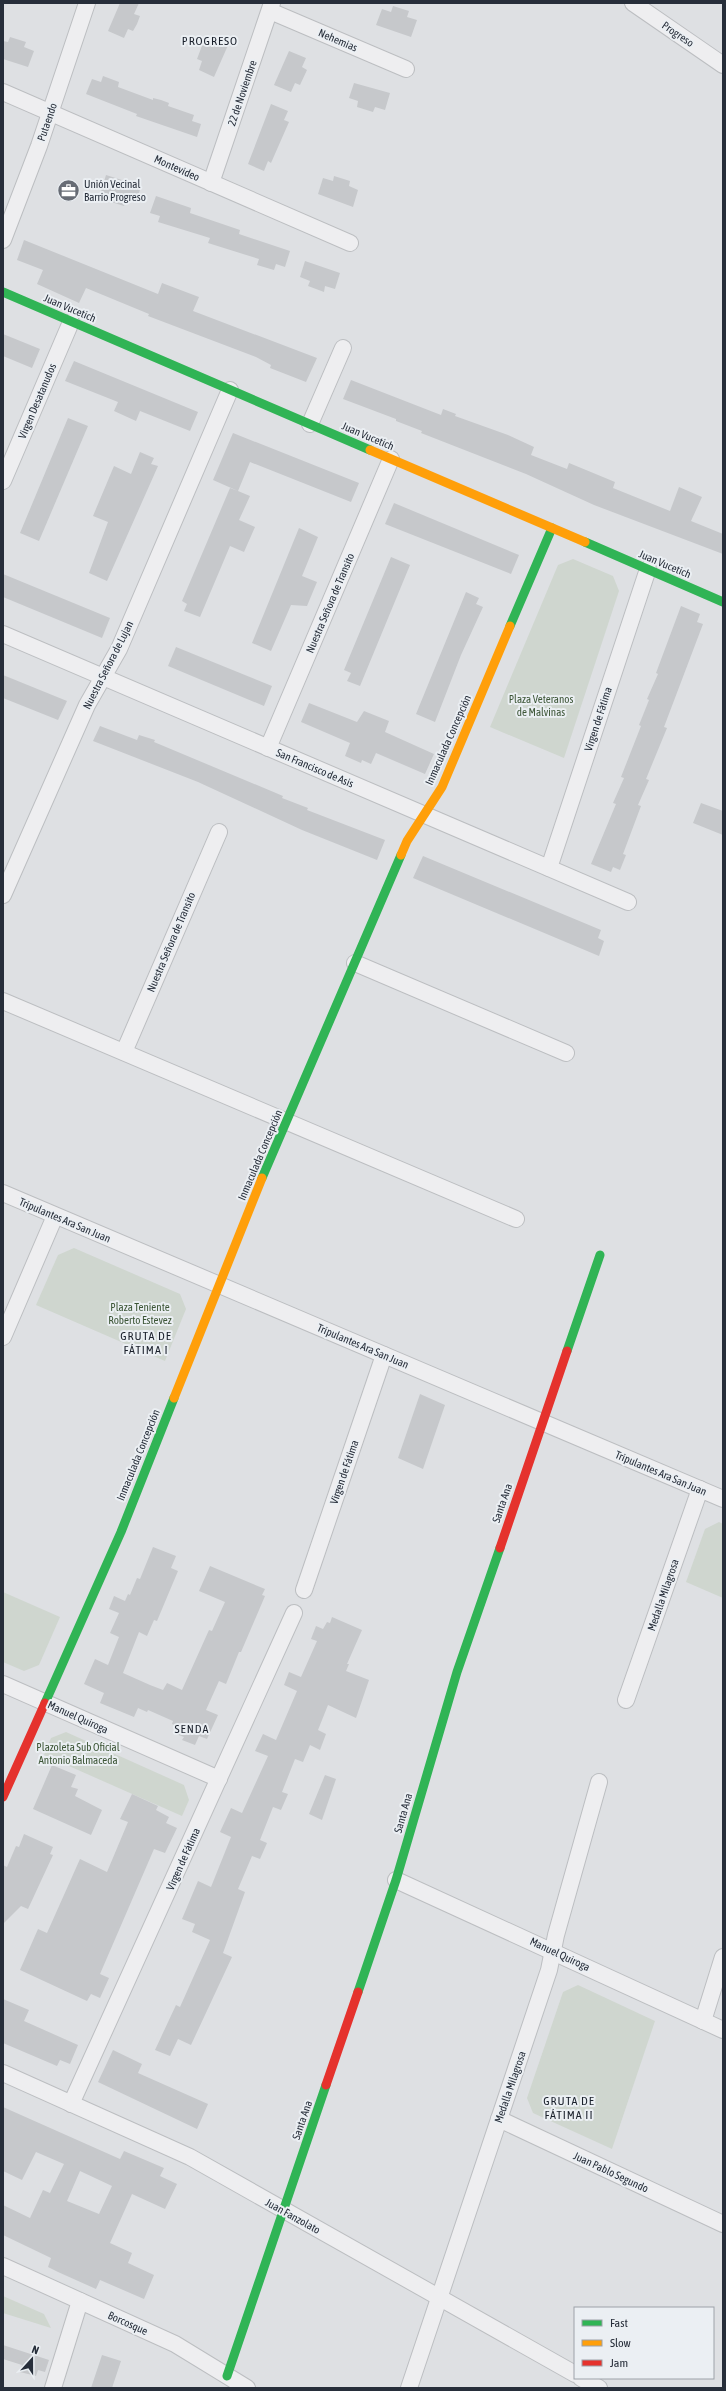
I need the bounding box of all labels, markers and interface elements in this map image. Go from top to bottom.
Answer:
street label: Progreso [660,19,696,49]
street label: Nehemias [317,26,359,54]
district label: PROGRESO [182,34,238,48]
street label: 22 de Noviembre [225,59,259,127]
street label: Putaendo [35,101,59,143]
street label: Montevideo [153,153,201,183]
office icon: Unión Vecinal Barrio Progreso [55,177,81,203]
place label: Unión Vecinal Barrio Progreso [84,178,146,203]
street label: Juan Vucetich [42,292,98,324]
street label: Virgen Desatanudos [16,361,58,440]
street label: Juan Vucetich [340,420,396,452]
street label: Juan Vucetich [637,548,693,580]
street label: Nuestra Señora de Transito [304,551,356,655]
street label: Nuestra Señora de Lujan [81,619,135,711]
street label: Virgen de Fátima [582,685,614,753]
street label: Inmaculada Concepción [423,693,473,787]
park label: Plaza Veteranos de Malvinas [509,693,573,718]
street label: San Francisco de Asis [274,746,356,790]
street label: Nuestra Señora de Transito [145,890,197,994]
street label: Inmaculada Concepción [235,1108,285,1202]
street label: Tripulantes Ara San Juan [17,1195,113,1245]
park label: Plaza Teniente Roberto Estevez [108,1301,172,1326]
street label: Tripulantes Ara San Juan [315,1321,411,1371]
district label: GRUTA DE FÁTIMA I [120,1329,172,1357]
street label: Inmaculada Concepción [114,1408,162,1502]
street label: Virgen de Fátima [327,1438,361,1506]
street label: Tripulantes Ara San Juan [613,1448,709,1498]
street label: Santa Ana [490,1482,514,1524]
street label: Medalla Milagrosa [645,1558,681,1632]
street label: Manuel Quiroga [46,1698,110,1736]
district label: SENDA [175,1722,209,1736]
park label: Plazoleta Sub Oficial Antonio Balmaceda [36,1741,120,1766]
street label: Santa Ana [392,1792,414,1834]
street label: Virgen de Fátima [164,1826,202,1892]
street label: Manuel Quiroga [528,1935,592,1973]
street label: Medalla Milagrosa [492,2050,528,2124]
district label: GRUTA DE FÁTIMA II [543,2094,595,2122]
street label: Santa Ana [290,2099,314,2141]
street label: Juan Pablo Segundo [572,2149,650,2195]
street label: Juan Fanzolato [264,2196,322,2236]
legend [574,2307,714,2379]
street label: Borcosque [106,2309,150,2337]
text: Fast [610,2316,628,2330]
text: Slow [610,2336,631,2350]
north arrow [12,2339,52,2379]
text: N [30,2343,41,2356]
text: Jam [610,2356,628,2370]

